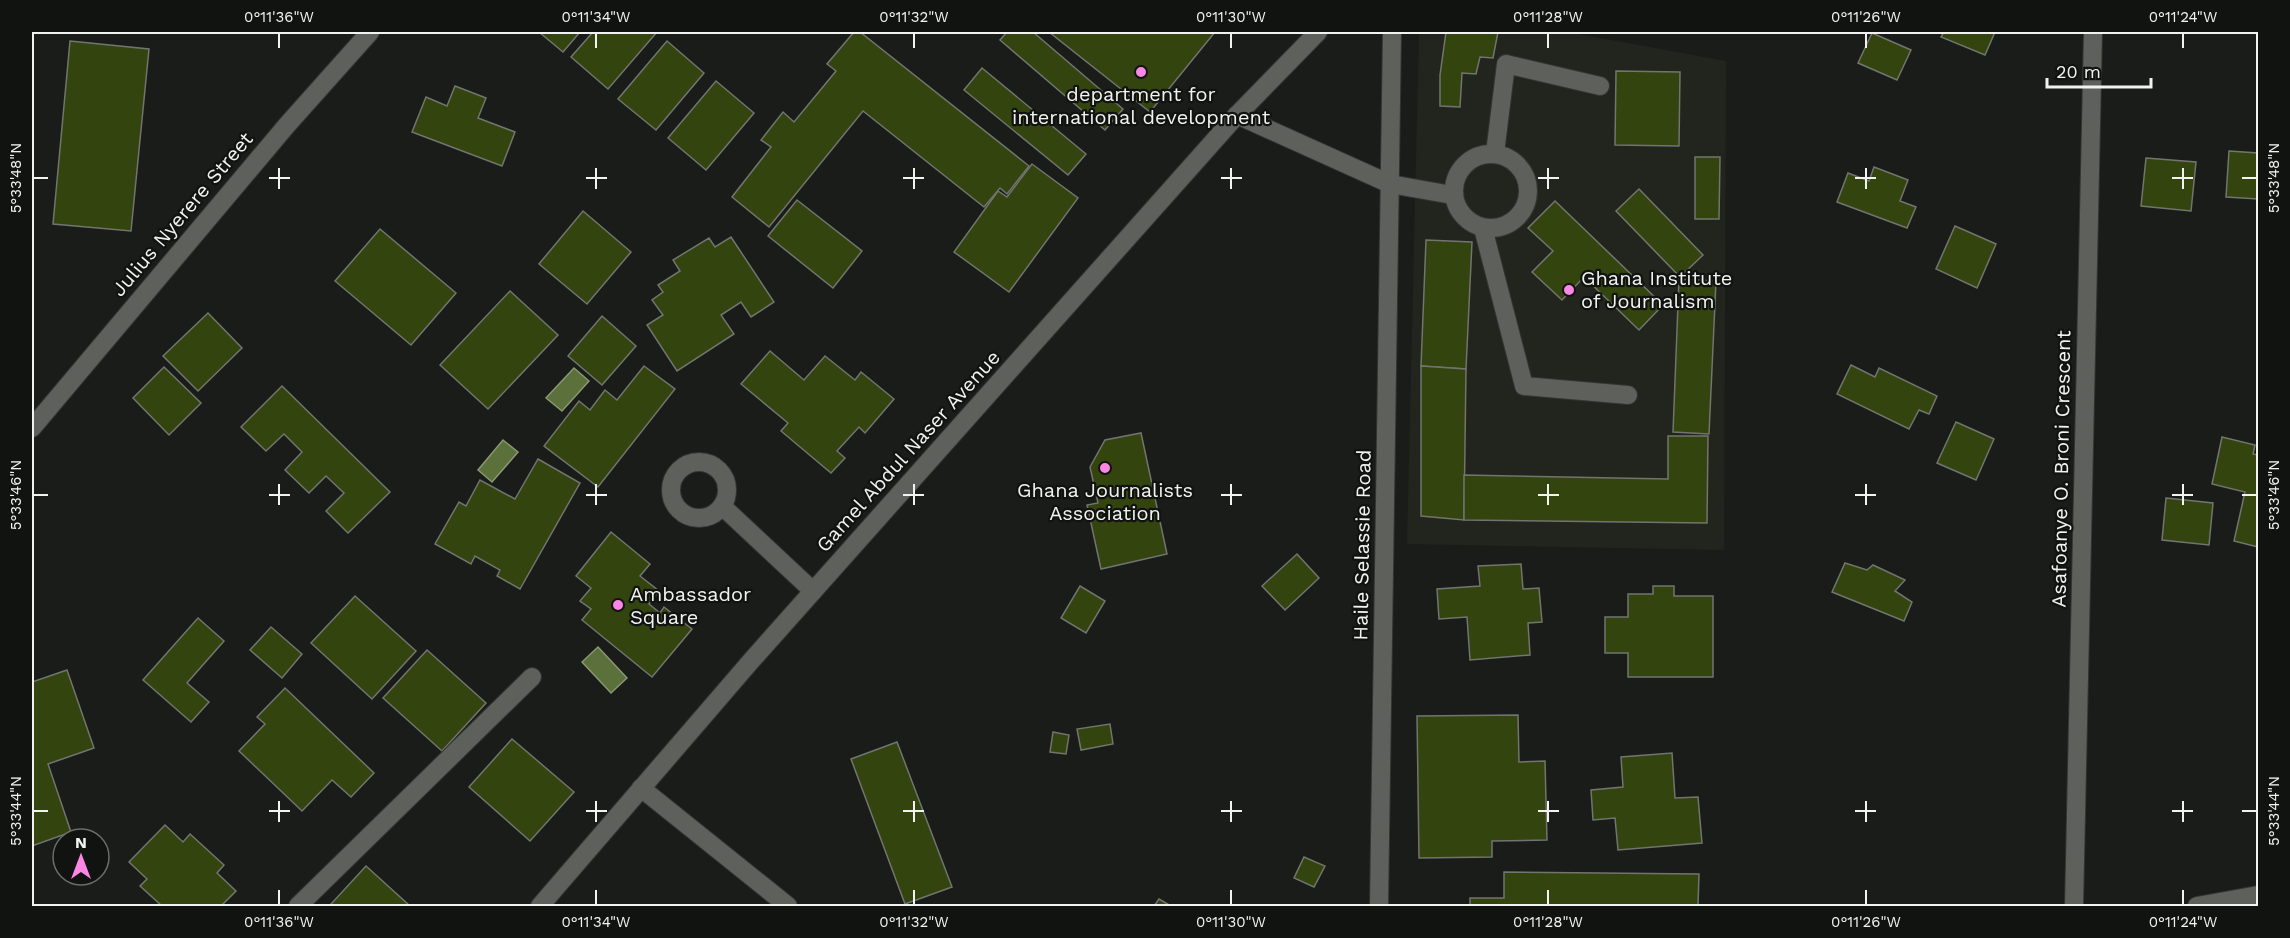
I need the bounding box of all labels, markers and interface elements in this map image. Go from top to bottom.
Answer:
text: 0°11'36"W [244,8,314,26]
text: 0°11'34"W [561,8,631,26]
text: 0°11'32"W [879,8,949,26]
text: 0°11'30"W [1196,8,1266,26]
text: 0°11'28"W [1513,8,1583,26]
text: 0°11'26"W [1831,8,1901,26]
text: 0°11'24"W [2149,8,2217,26]
scale bar [2047,51,2150,89]
text: 20 m [2056,61,2101,82]
marker: department for international development [1134,65,1148,79]
place label: department for international development [1012,82,1271,129]
street label: Julius Nyerere Street [106,127,258,301]
text: 5°33'48"N [7,143,25,213]
text: 5°33'48"N [2265,143,2283,213]
place label: Ghana Institute of Journalism [1581,266,1732,313]
marker: Ghana Institute of Journalism [1562,283,1576,297]
street label: Asafoanye O. Broni Crescent [2047,329,2075,608]
street label: Gamel Abdul Naser Avenue [811,345,1005,557]
street label: Haile Selassie Road [1348,449,1376,641]
text: 5°33'46"N [7,460,25,530]
text: 5°33'46"N [2265,460,2283,530]
marker: Ghana Journalists Association [1098,461,1112,475]
place label: Ghana Journalists Association [1017,478,1193,525]
place label: Ambassador Square [630,582,751,629]
marker: Ambassador Square [611,598,625,612]
text: 5°33'44"N [7,776,25,846]
text: 5°33'44"N [2265,776,2283,846]
north arrow [51,827,111,887]
text: N [75,833,87,852]
text: 0°11'36"W [244,913,314,931]
text: 0°11'34"W [561,913,631,931]
text: 0°11'32"W [879,913,949,931]
text: 0°11'30"W [1196,913,1266,931]
text: 0°11'28"W [1513,913,1583,931]
text: 0°11'26"W [1831,913,1901,931]
text: 0°11'24"W [2149,913,2217,931]

